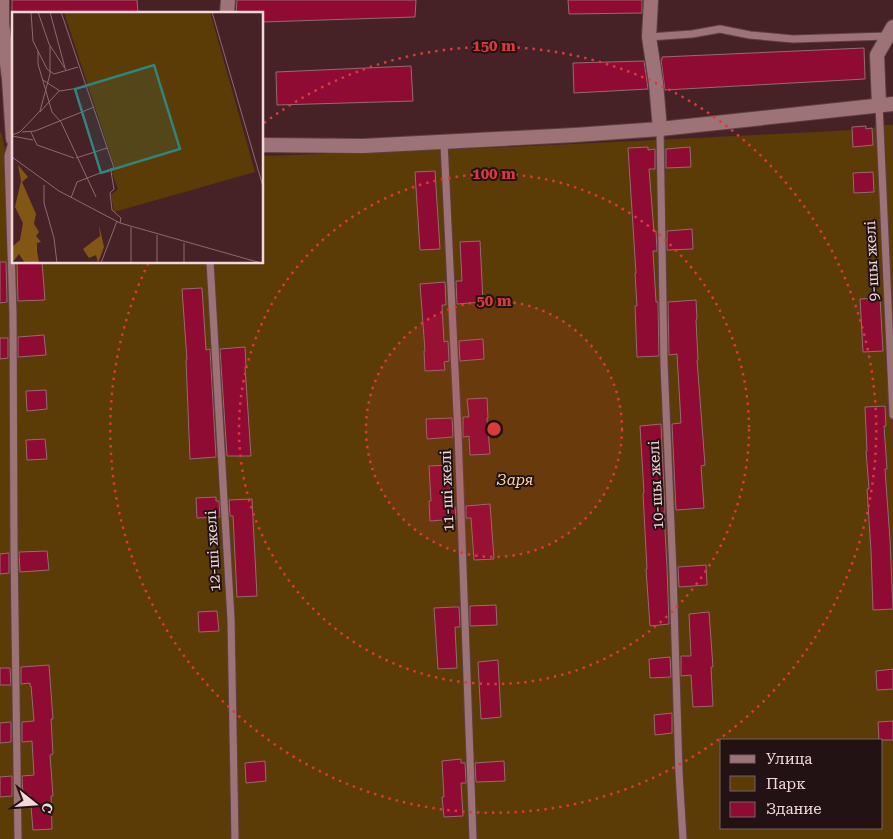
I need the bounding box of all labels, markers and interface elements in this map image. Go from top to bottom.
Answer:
inset map [12,12,264,264]
text: 150 m [472,37,516,55]
text: 100 m [472,165,516,183]
street label: 9-шы желі [861,220,883,302]
text: 50 m [476,292,512,310]
centre of rings [485,420,503,438]
street label: 10-шы желі [645,440,667,530]
street label: 11-ші желі [437,450,457,532]
park label: Заря [497,471,534,489]
street label: 12-ші желі [202,510,224,592]
legend [720,739,883,829]
text: Улица [766,750,812,768]
text: Парк [766,775,806,793]
north arrow [10,779,60,829]
text: Здание [766,800,822,818]
text: С [38,801,57,815]

